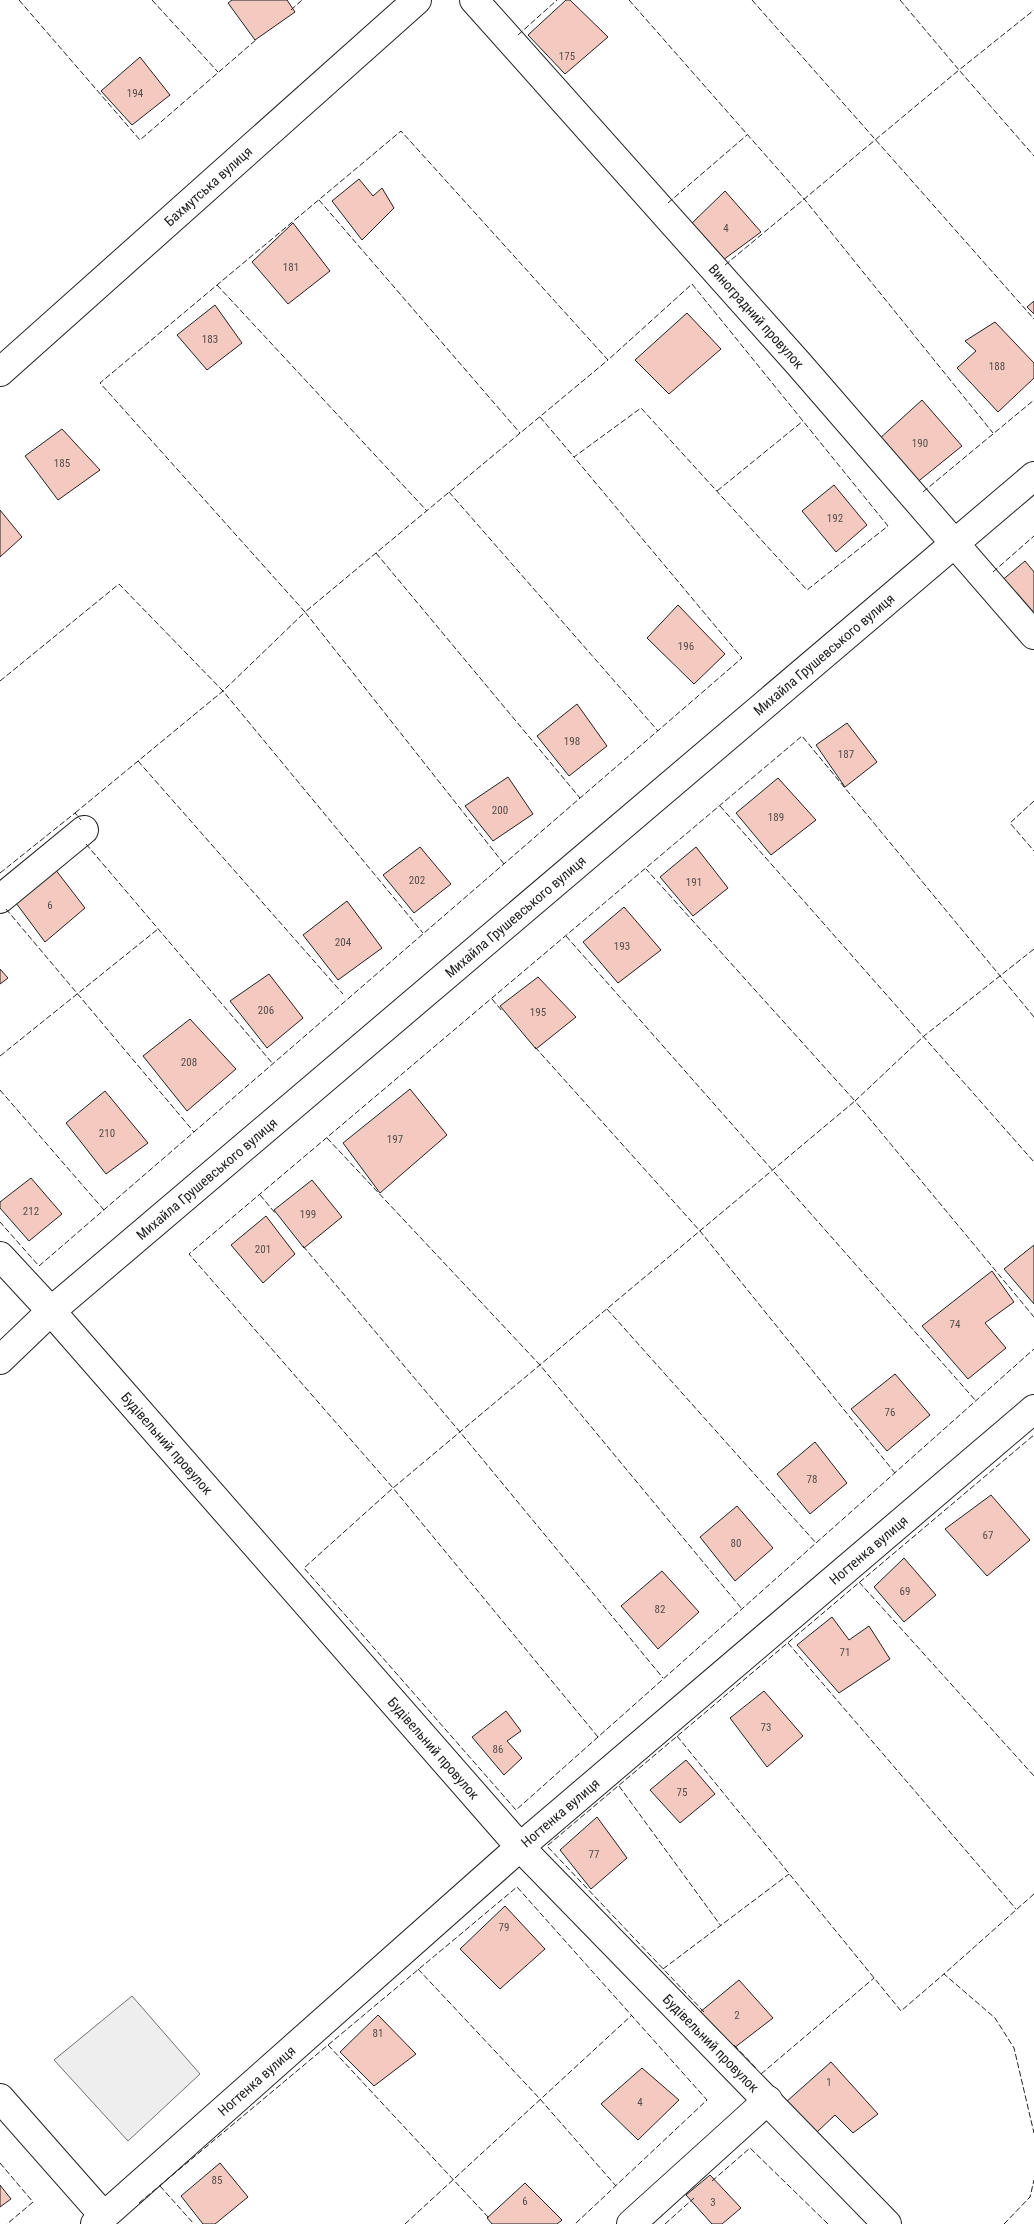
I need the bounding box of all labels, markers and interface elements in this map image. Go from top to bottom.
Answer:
house number: 175 [559,50,575,63]
house number: 194 [127,87,144,100]
street label: Бахмутська вулиця [161,143,255,229]
house number: 4 [723,222,729,235]
house number: 181 [283,261,299,274]
street label: Виноградний провулок [706,261,807,372]
house number: 183 [202,333,218,346]
house number: 188 [989,360,1005,373]
house number: 190 [912,437,928,450]
house number: 185 [54,457,70,470]
house number: 192 [827,512,843,525]
street label: Михайла Грушевського вулиця [750,590,898,719]
house number: 196 [678,640,694,653]
house number: 198 [564,735,580,748]
house number: 187 [838,748,854,761]
house number: 200 [492,804,508,817]
house number: 189 [768,811,784,824]
street label: Михайла Грушевського вулиця [442,852,589,981]
house number: 202 [409,874,425,887]
house number: 191 [686,876,702,889]
house number: 6 [47,899,53,912]
house number: 204 [335,936,352,949]
house number: 193 [614,940,630,953]
house number: 206 [258,1004,274,1017]
house number: 195 [530,1006,546,1019]
house number: 208 [181,1056,197,1069]
street label: Михайла Грушевського вулиця [133,1115,280,1243]
house number: 210 [99,1127,115,1140]
house number: 197 [387,1133,403,1146]
house number: 212 [23,1205,39,1218]
house number: 199 [300,1208,316,1221]
house number: 201 [255,1243,271,1256]
house number: 74 [950,1318,961,1331]
street label: Будівельний провулок [118,1389,216,1498]
house number: 76 [885,1406,895,1419]
house number: 78 [807,1473,817,1486]
street label: Ногтенка вулиця [826,1512,911,1588]
house number: 67 [983,1529,993,1542]
house number: 80 [731,1537,741,1550]
house number: 69 [900,1585,910,1598]
house number: 82 [655,1603,665,1616]
house number: 71 [840,1646,850,1659]
street label: Будівельний провулок [385,1694,483,1803]
house number: 73 [761,1721,771,1734]
house number: 86 [493,1743,503,1756]
street label: Ногтенка вулиця [518,1775,603,1850]
house number: 75 [677,1786,687,1799]
house number: 77 [589,1848,599,1861]
house number: 79 [499,1921,509,1934]
street label: Будівельний провулок [660,1991,762,2096]
house number: 2 [734,2009,740,2022]
house number: 81 [373,2027,383,2040]
street label: Ногтенка вулиця [215,2042,298,2119]
house number: 1 [826,2076,832,2089]
house number: 4 [637,2096,643,2109]
house number: 85 [212,2174,222,2187]
house number: 6 [522,2195,528,2208]
house number: 3 [710,2196,716,2209]

